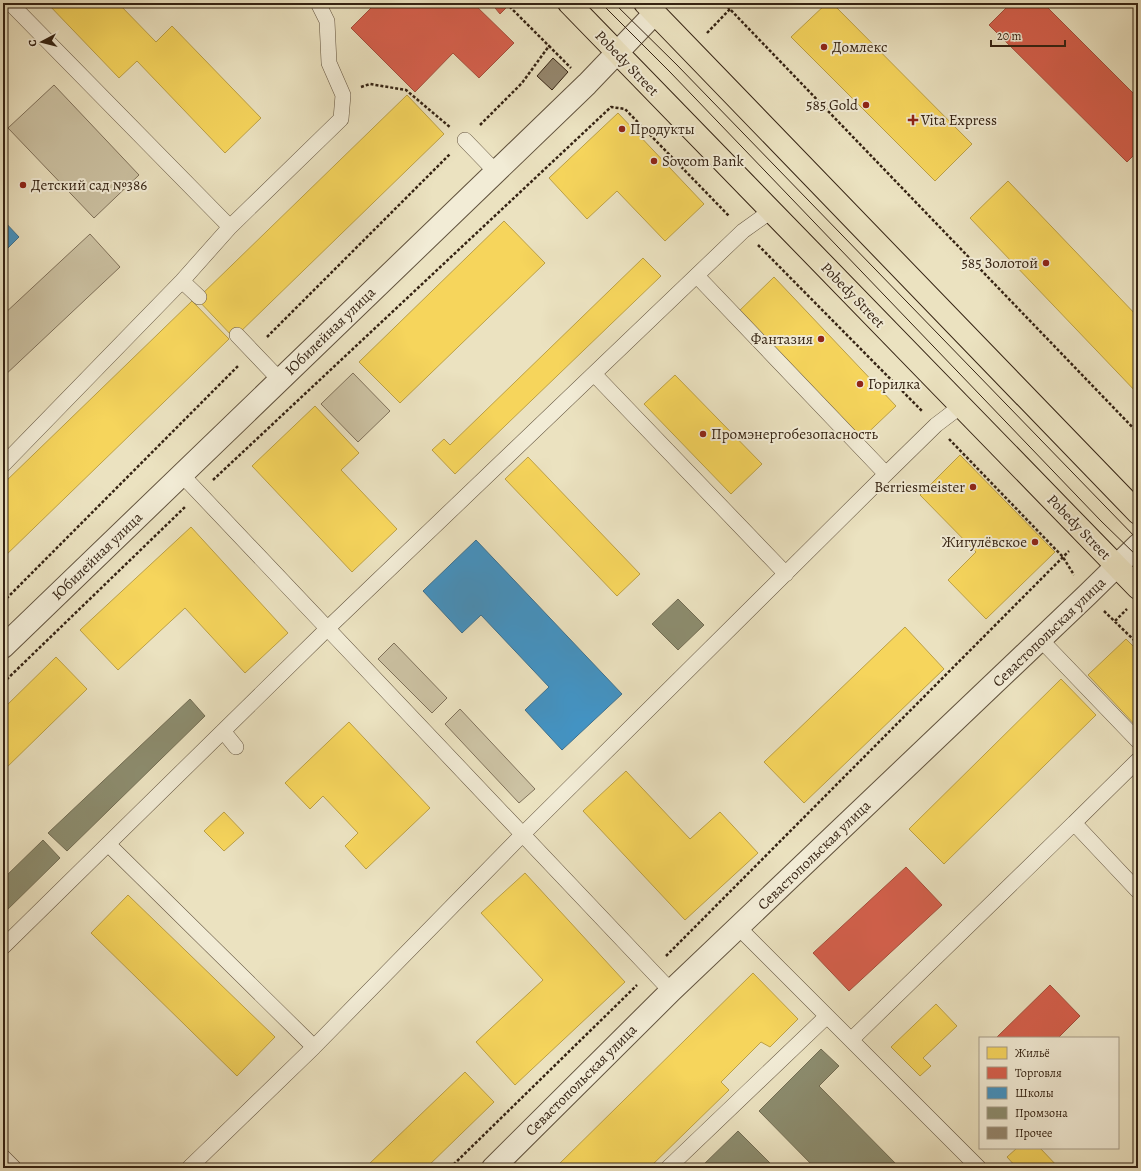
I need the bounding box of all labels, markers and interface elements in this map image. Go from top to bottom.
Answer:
north arrow [22,22,62,62]
scale bar [991,22,1065,48]
street label: Pobedy Street [591,26,663,100]
text: 20 m [997,28,1021,44]
place label: Домлекс [832,37,888,57]
text: С [25,39,40,47]
marker: Домлекс [819,42,829,52]
place label: 585 Gold [806,95,859,115]
marker: 585 Gold [861,100,871,110]
place label: Vita Express [920,110,997,130]
marker: Vita Express [908,115,918,125]
place label: Продукты [630,119,695,139]
marker: Продукты [617,124,627,134]
place label: Sovcom Bank [662,151,745,171]
marker: Sovcom Bank [649,156,659,166]
place label: Детский сад №386 [31,175,147,195]
marker: Детский сад №386 [18,180,28,190]
place label: 585 Золотой [961,253,1038,273]
street label: Pobedy Street [817,258,889,332]
marker: 585 Золотой [1041,258,1051,268]
street label: Юбилейная улица [280,282,380,379]
place label: Фантазия [751,329,813,349]
marker: Фантазия [816,334,826,344]
place label: Горилка [868,374,921,394]
marker: Горилка [855,379,865,389]
place label: Промэнергобезопасность [711,424,879,444]
marker: Промэнергобезопасность [698,429,708,439]
place label: Berriesmeister [874,477,965,497]
marker: Berriesmeister [968,482,978,492]
street label: Pobedy Street [1043,490,1115,564]
street label: Юбилейная улица [47,507,147,604]
place label: Жигулёвское [942,532,1027,552]
marker: Жигулёвское [1030,537,1040,547]
street label: Севастопольская улица [988,573,1110,691]
street label: Севастопольская улица [753,796,875,914]
street label: Севастопольская улица [521,1020,641,1140]
legend [979,1037,1119,1149]
text: Жильё [1015,1045,1050,1061]
text: Торговля [1015,1065,1062,1081]
text: Школы [1015,1085,1054,1101]
text: Промзона [1015,1105,1068,1121]
text: Прочее [1015,1125,1053,1141]

